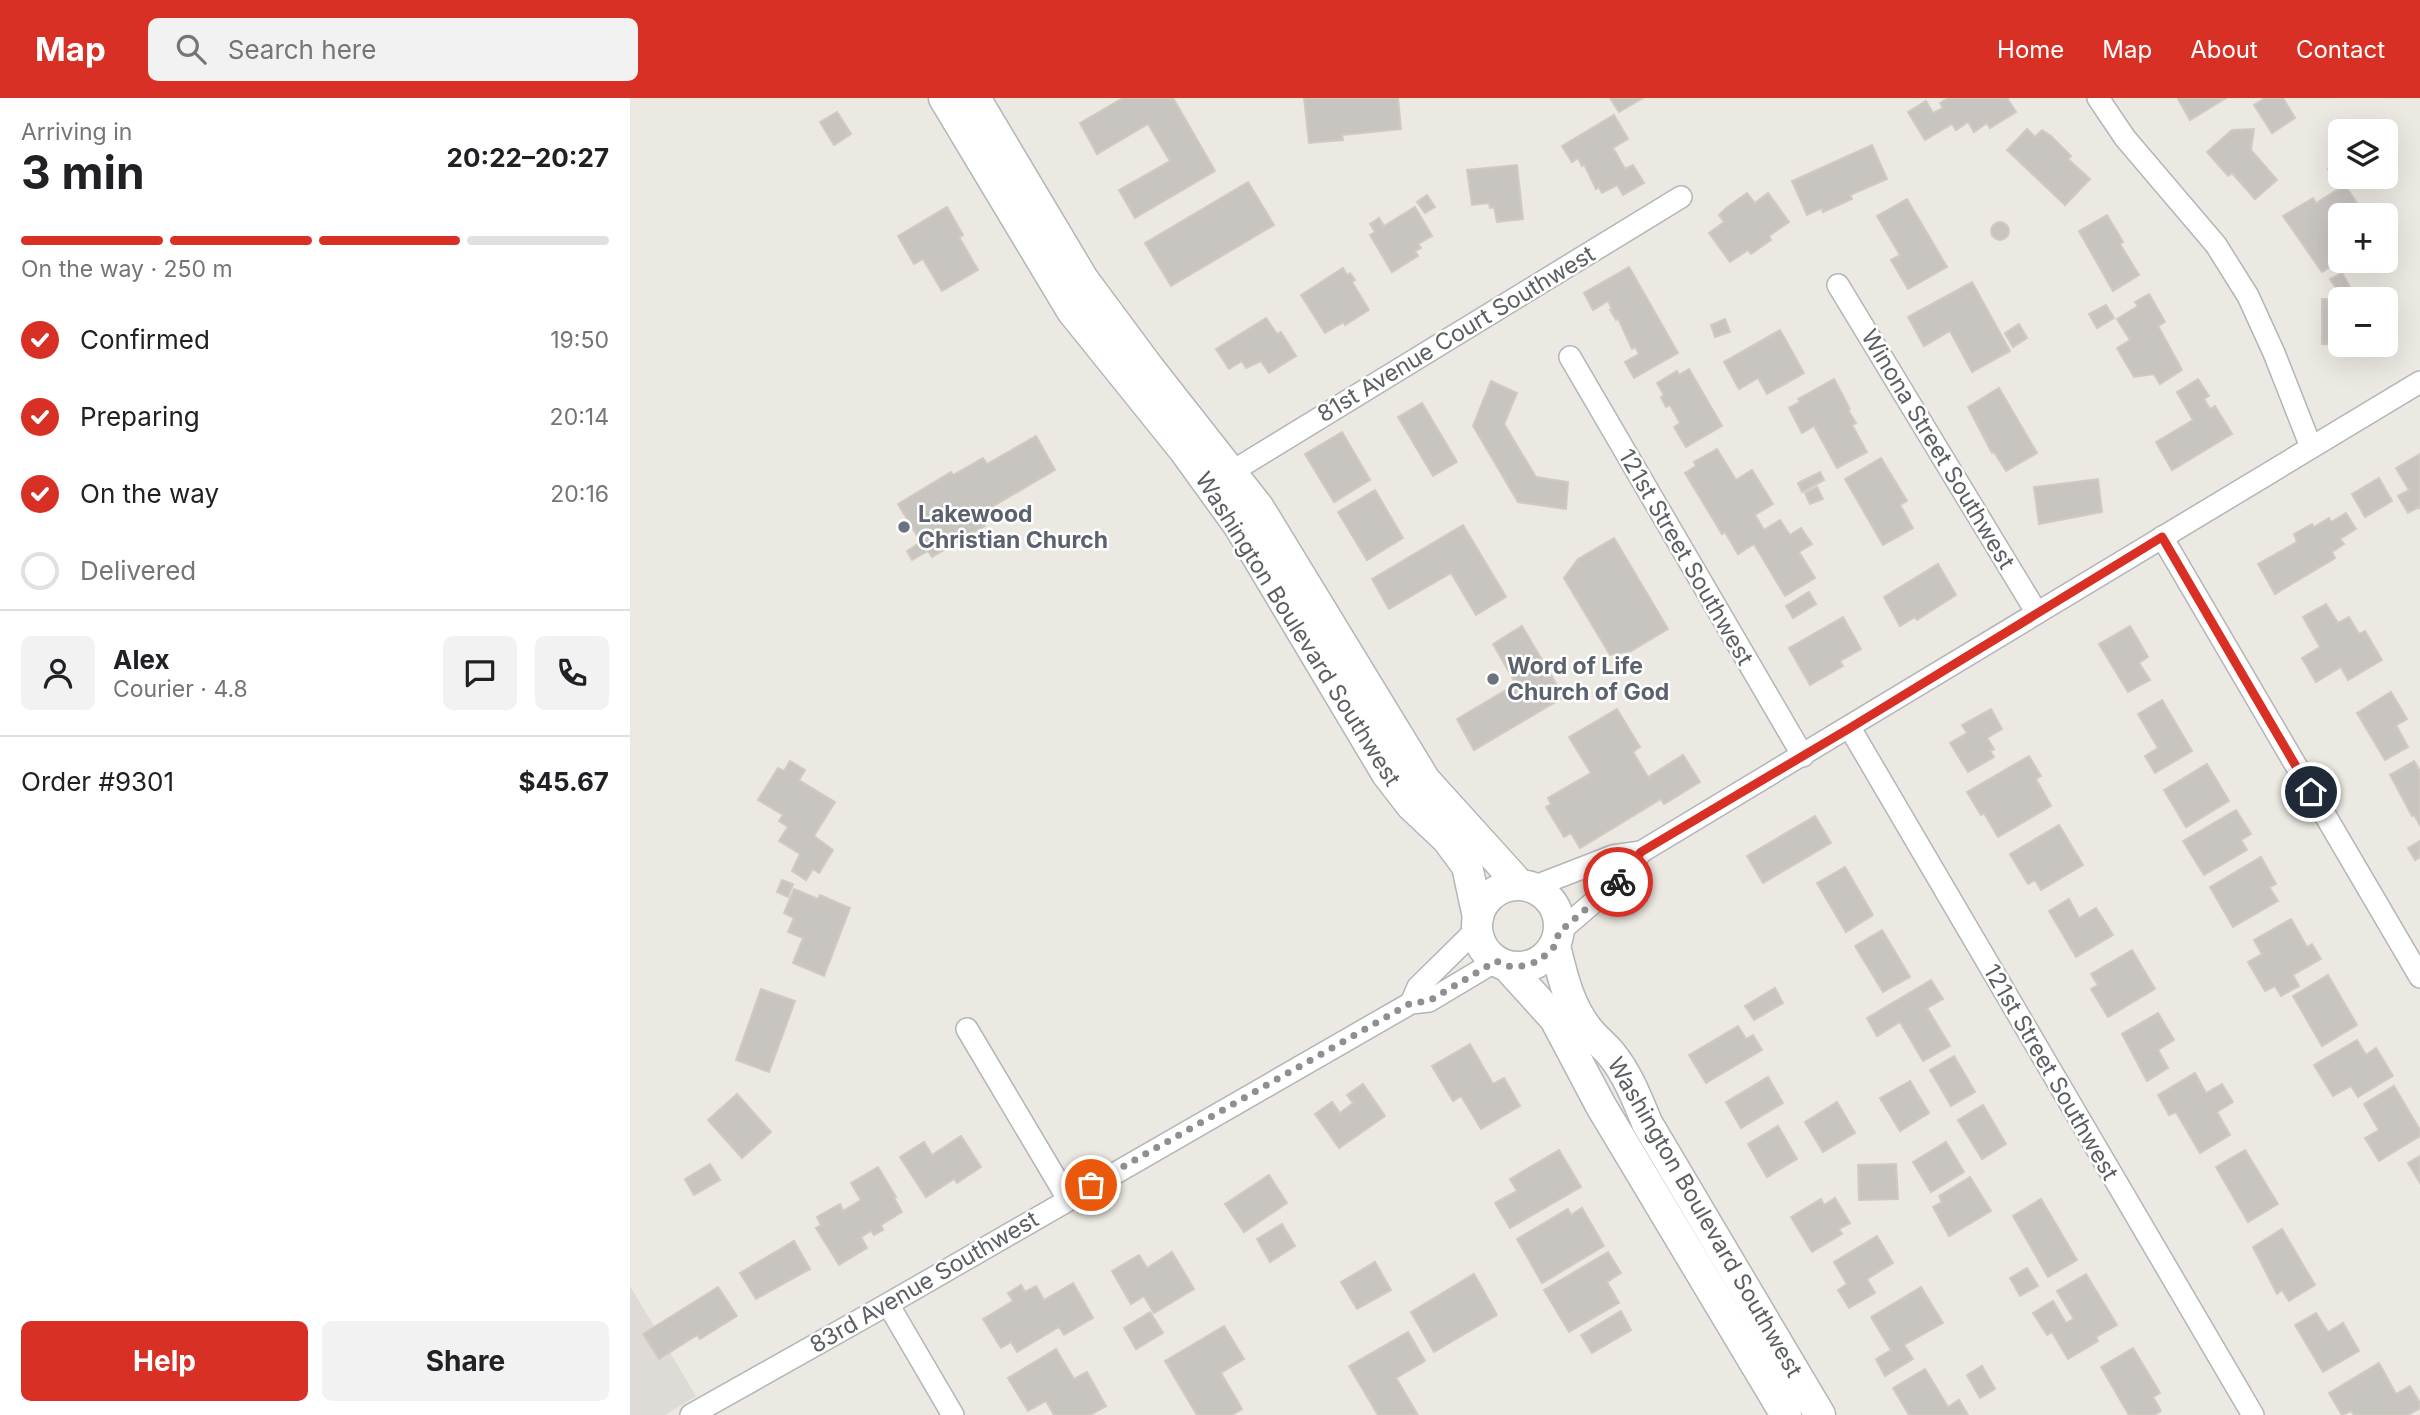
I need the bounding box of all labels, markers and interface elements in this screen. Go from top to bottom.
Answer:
search box [148,18,638,81]
text: Map [35,29,106,69]
icon: search [172,30,210,68]
text: Search here [228,34,376,65]
text: Home [1997,35,2064,64]
text: Map [2102,35,2152,64]
text: About [2190,35,2258,64]
text: Contact [2296,35,2385,64]
text: Arriving in [21,118,132,146]
map controls [2328,119,2398,357]
button: layers [2328,119,2398,189]
text: 20:22–20:27 [447,142,609,173]
text: 3 min [21,144,145,200]
button: + [2328,203,2398,273]
street label: 81st Avenue Court Southwest [1312,240,1600,428]
text: On the way · 250 m [21,255,233,283]
button: − [2328,287,2398,357]
icon: check [21,321,59,359]
text: Confirmed [80,324,210,355]
street label: Winona Street Southwest [1855,324,2021,574]
text: 19:50 [550,326,609,354]
icon: check [21,398,59,436]
text: Preparing [80,401,200,432]
text: 20:14 [550,403,609,431]
street label: 121st Street Southwest [1613,444,1760,670]
street label: Washington Boulevard Southwest [1189,467,1407,792]
icon: check [21,475,59,513]
text: On the way [80,478,219,509]
text: 20:16 [550,480,609,508]
place label: Lakewood Christian Church [918,500,1108,554]
marker: Lakewood Christian Church [896,519,912,535]
text: Delivered [80,555,196,586]
button: person [21,636,95,710]
button: chat [443,636,517,710]
button: phone [535,636,609,710]
text: Alex [113,644,170,675]
place label: Word of Life Church of God [1507,652,1669,706]
marker: Word of Life Church of God [1485,671,1501,687]
text: Courier · 4.8 [113,675,248,703]
pin [2281,762,2341,822]
text: Order #9301 [21,766,174,797]
text: $45.67 [518,766,609,797]
icon: home [2292,773,2330,811]
courier [1583,847,1653,917]
icon: bike [1599,863,1637,901]
street label: 121st Street Southwest [1978,959,2125,1185]
street label: Washington Boulevard Southwest [1602,1052,1809,1382]
pin [1061,1155,1121,1215]
icon: bag [1072,1166,1110,1204]
street label: 83rd Avenue Southwest [805,1205,1044,1359]
button: Help [21,1321,308,1401]
button: Share [322,1321,609,1401]

